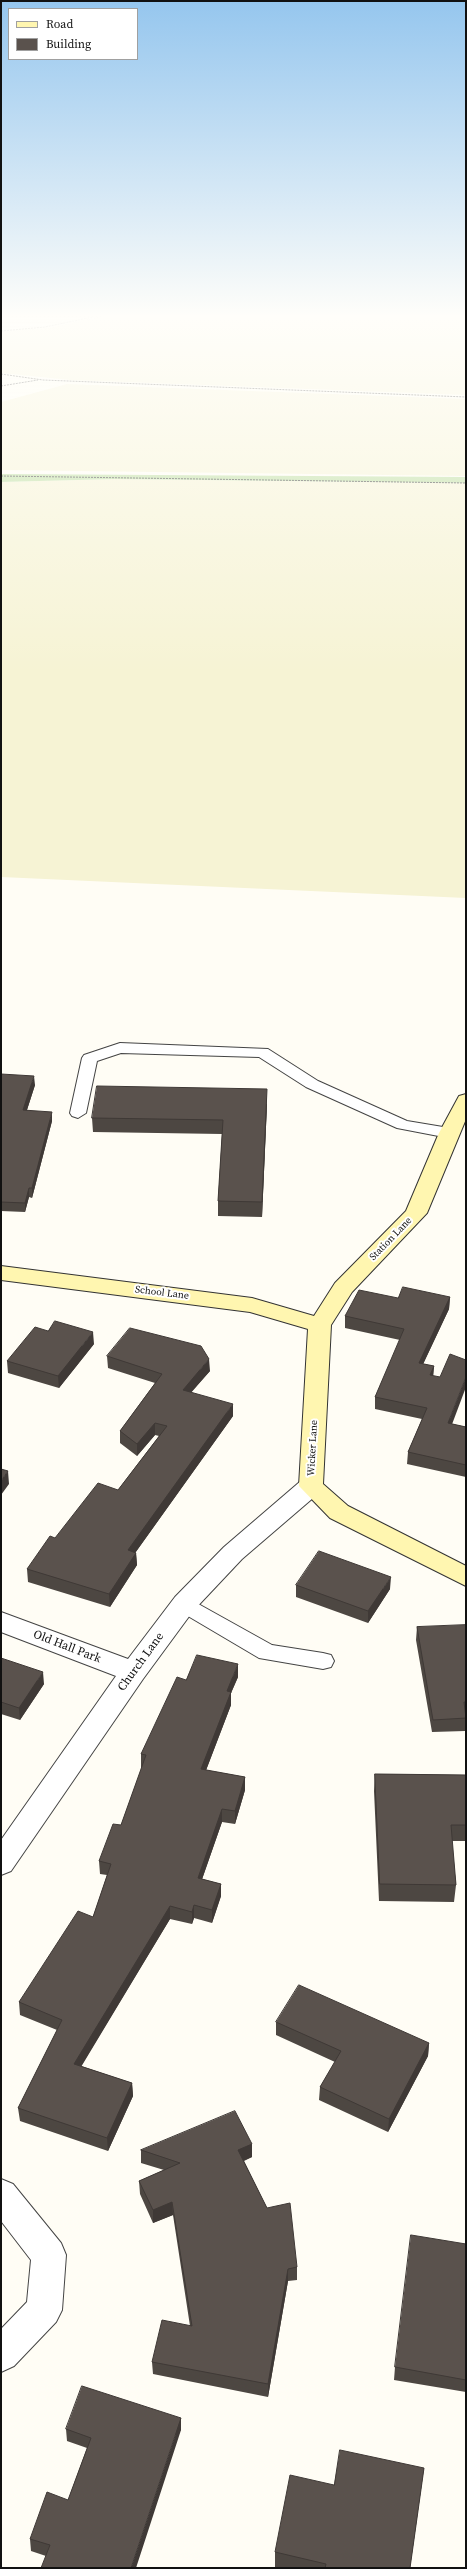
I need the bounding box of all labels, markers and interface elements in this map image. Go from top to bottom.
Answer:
legend [8,8,138,60]
text: Road [46,16,73,32]
text: Building [46,36,91,52]
street label: Station Lane [367,1215,415,1263]
street label: School Lane [134,1284,190,1302]
street label: Wicker Lane [306,1420,320,1476]
street label: Old Hall Park [31,1627,103,1667]
street label: Church Lane [115,1630,167,1694]

